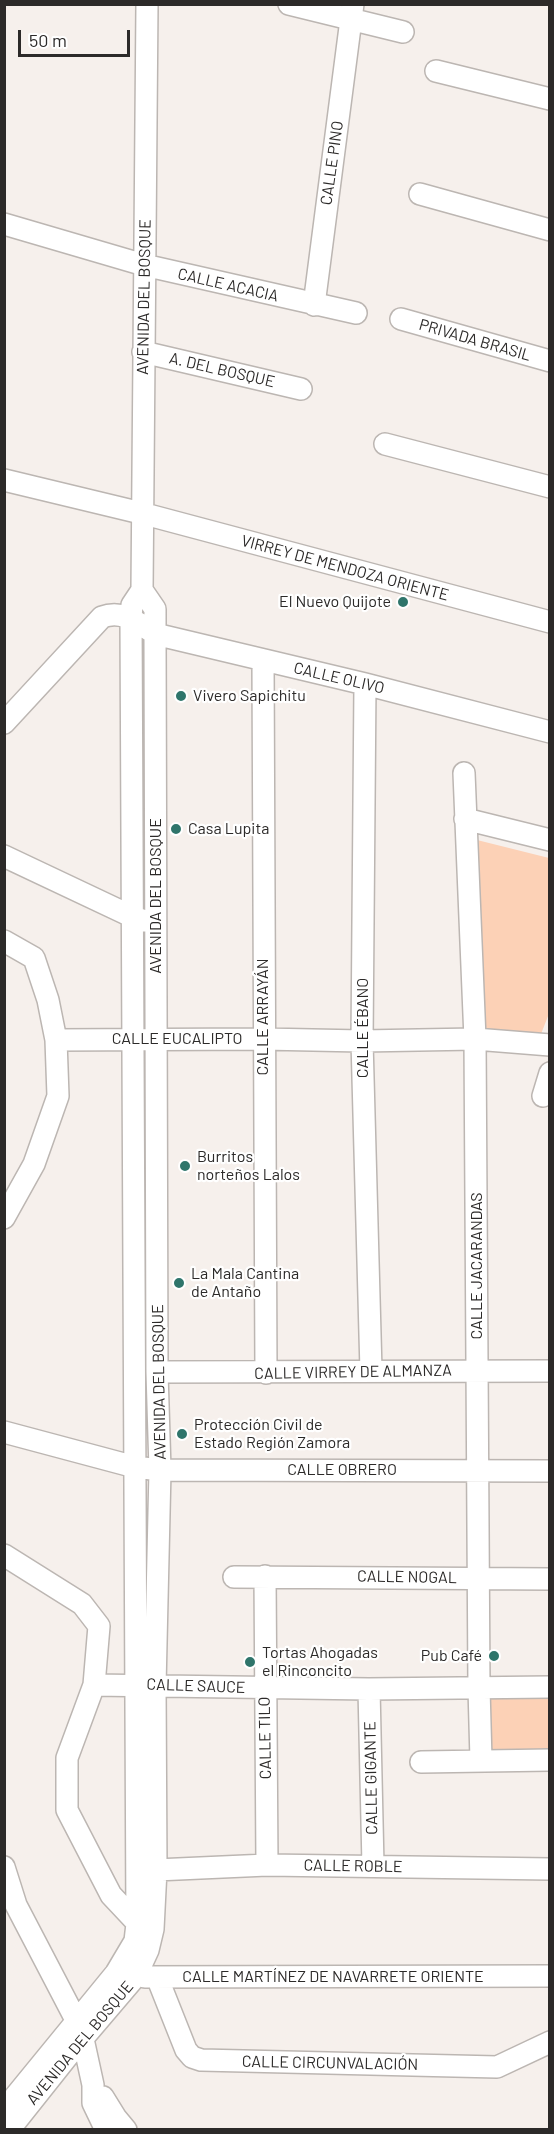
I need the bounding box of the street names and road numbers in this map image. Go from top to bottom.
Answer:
street label: CALLE PINO [317,120,347,206]
street label: AVENIDA DEL BOSQUE [133,219,155,375]
street label: CALLE ACACIA [176,264,280,306]
street label: PRIVADA BRASIL [417,315,533,365]
street label: A. DEL BOSQUE [167,349,277,391]
street label: VIRREY DE MENDOZA ORIENTE [239,531,451,605]
street label: CALLE OLIVO [292,658,386,698]
street label: AVENIDA DEL BOSQUE [146,818,166,974]
street label: CALLE ARRAYÁN [253,958,273,1076]
street label: CALLE ÉBANO [353,978,373,1078]
street label: CALLE EUCALIPTO [112,1029,242,1049]
street label: CALLE JACARANDAS [467,1192,487,1340]
street label: AVENIDA DEL BOSQUE [148,1304,170,1460]
street label: CALLE VIRREY DE ALMANZA [254,1361,452,1383]
street label: CALLE OBRERO [287,1460,397,1480]
street label: CALLE NOGAL [357,1567,457,1587]
street label: CALLE SAUCE [146,1675,246,1697]
street label: CALLE TILO [255,1696,275,1780]
street label: CALLE GIGANTE [360,1721,382,1835]
street label: CALLE ROBLE [303,1856,403,1876]
street label: CALLE MARTÍNEZ DE NAVARRETE ORIENTE [182,1967,484,1987]
street label: AVENIDA DEL BOSQUE [23,1977,137,2109]
street label: CALLE CIRCUNVALACIÓN [242,2052,418,2074]

